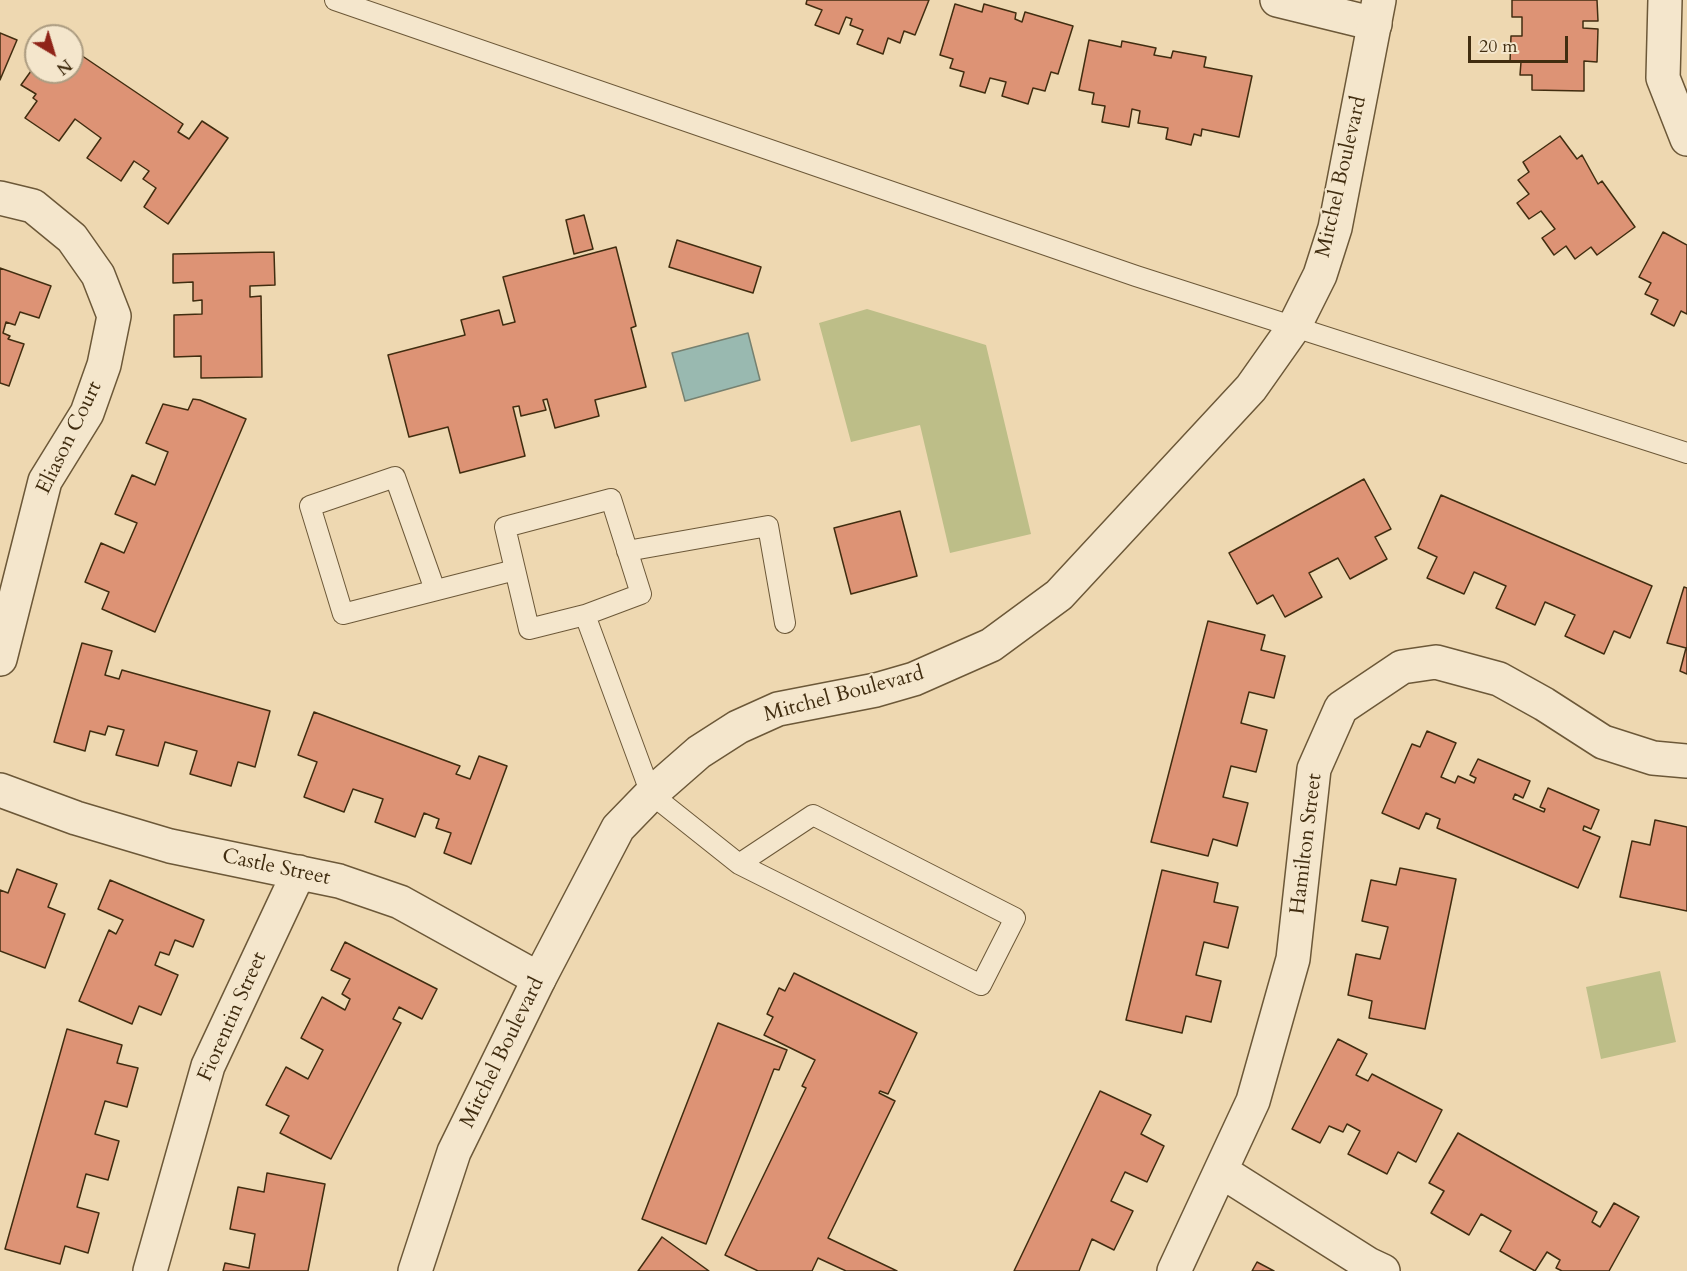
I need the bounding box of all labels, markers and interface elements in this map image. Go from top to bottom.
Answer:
north arrow [24,24,84,84]
scale bar [1471,24,1572,62]
text: 20 m [1479,34,1518,59]
text: N [52,54,76,80]
street label: Mitchel Boulevard [1311,94,1373,260]
street label: Eliason Court [32,377,108,499]
street label: Mitchel Boulevard [761,662,927,728]
street label: Hamilton Street [1286,772,1328,916]
street label: Castle Street [220,844,332,892]
street label: Fiorentin Street [193,948,273,1086]
street label: Mitchel Boulevard [456,974,550,1132]

